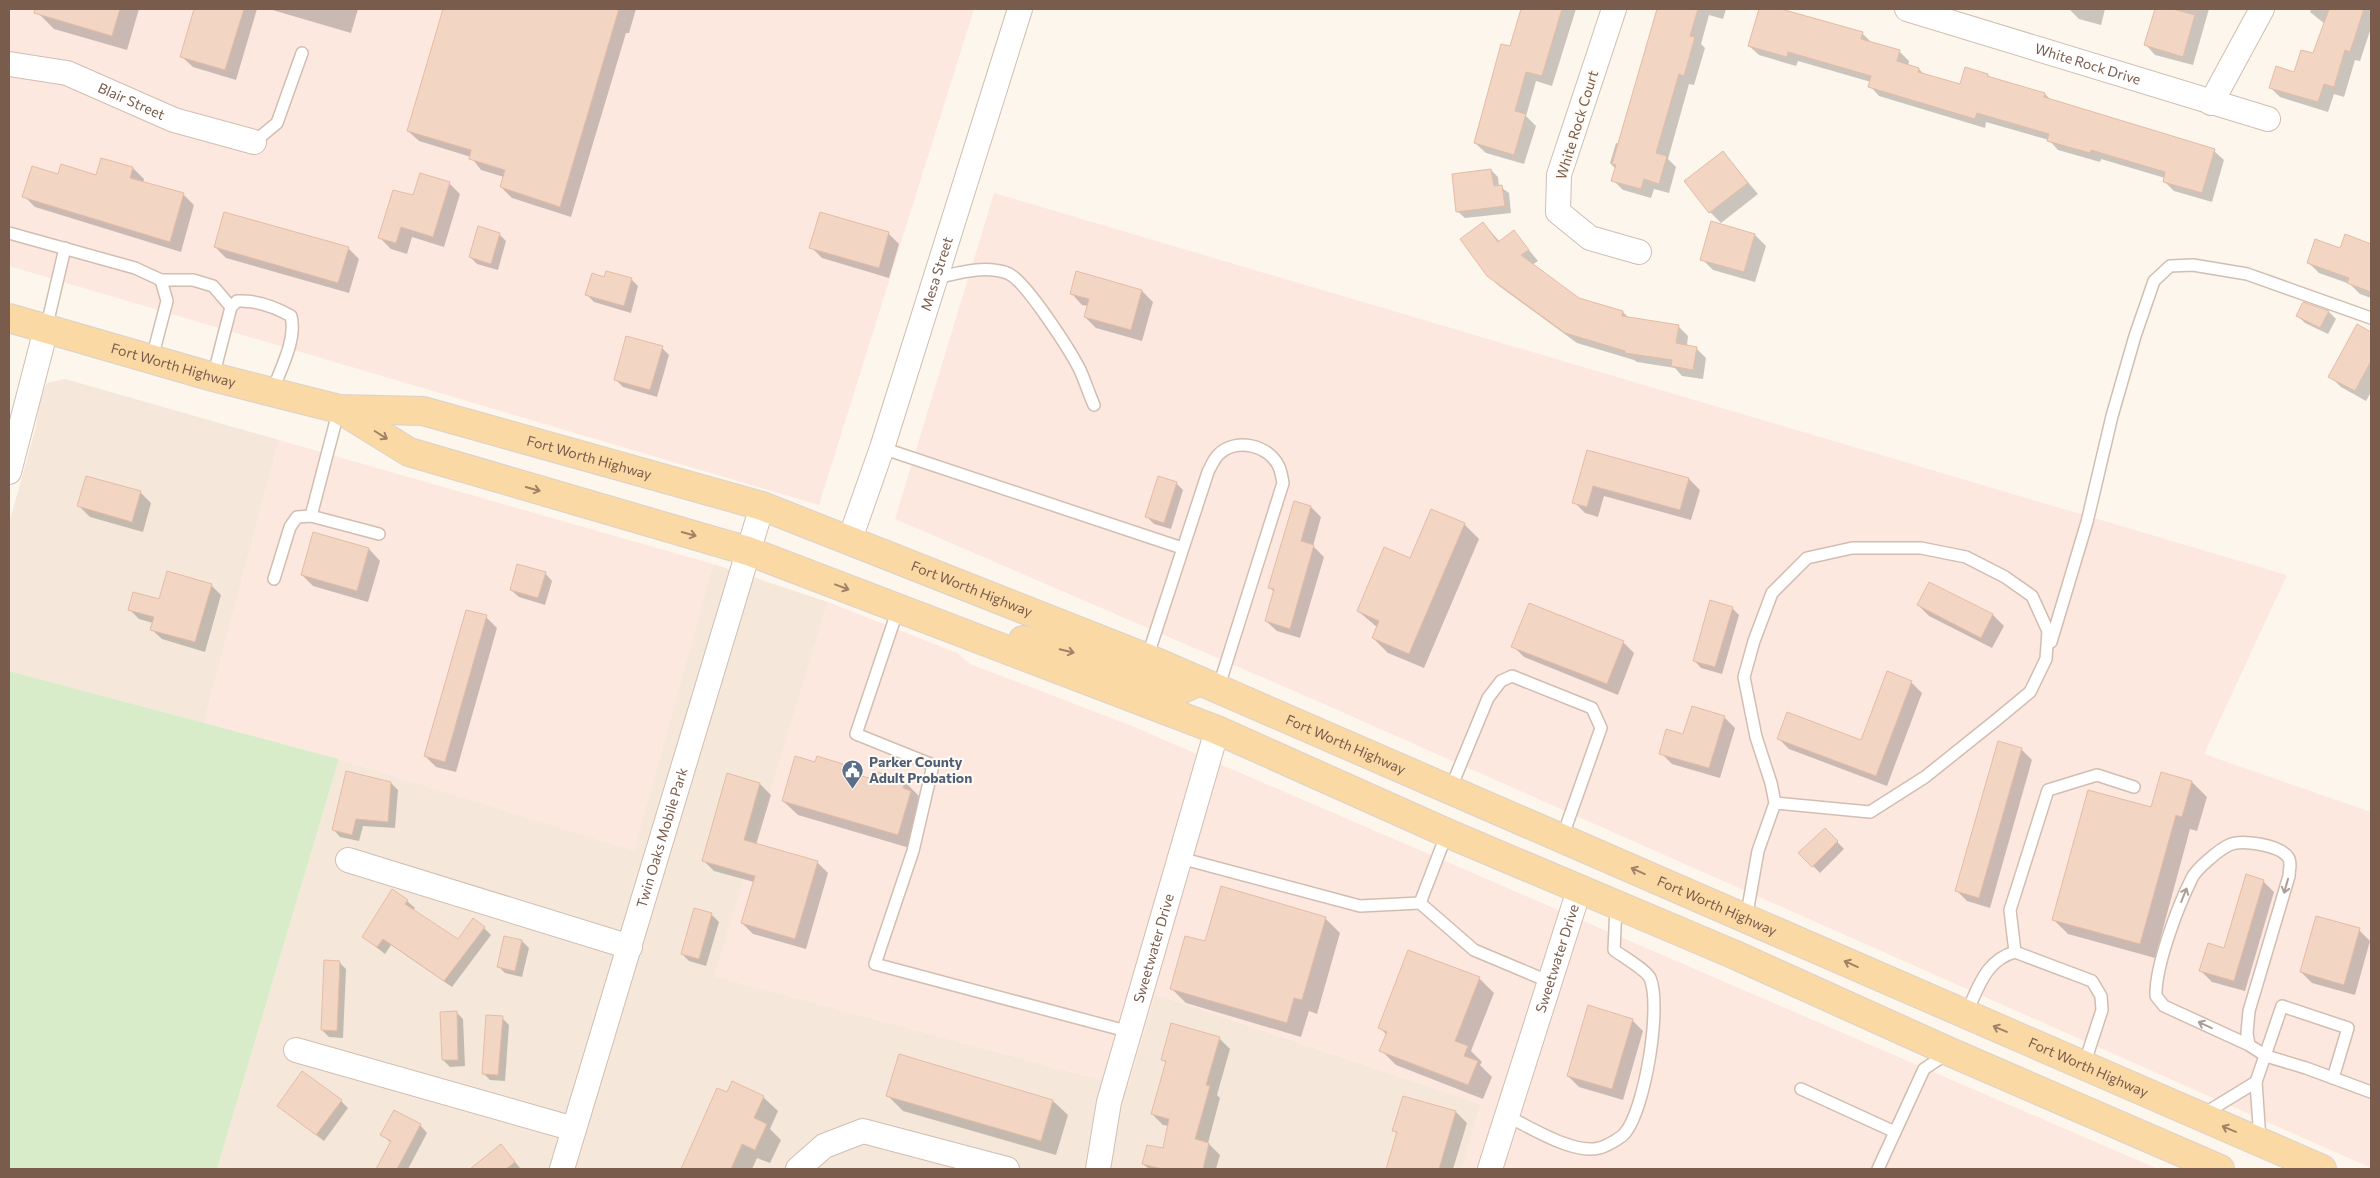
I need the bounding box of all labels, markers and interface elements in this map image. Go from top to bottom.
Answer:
street label: White Rock Drive [2033,39,2143,88]
street label: White Rock Court [1552,68,1601,181]
street label: Blair Street [95,79,168,123]
street label: Mesa Street [917,234,956,313]
street label: Fort Worth Highway [109,339,238,390]
one-way arrow [373,430,387,440]
street label: Fort Worth Highway [525,432,654,483]
one-way arrow [525,484,541,494]
one-way arrow [681,530,697,540]
street label: Fort Worth Highway [909,557,1035,620]
one-way arrow [835,584,850,593]
one-way arrow [1058,647,1074,656]
street label: Fort Worth Highway [1283,710,1408,777]
place label: Parker County Adult Probation [869,753,972,786]
public building icon: Parker County Adult Probation [841,758,865,789]
street label: Twin Oaks Mobile Park [632,765,691,910]
one-way arrow [1631,866,1646,876]
street label: Fort Worth Highway [1655,872,1780,939]
one-way arrow [2280,878,2290,894]
one-way arrow [2180,888,2189,903]
street label: Sweetwater Drive [1129,892,1177,1005]
street label: Sweetwater Drive [1531,902,1582,1015]
one-way arrow [1844,959,1859,969]
one-way arrow [2198,1019,2213,1029]
one-way arrow [1993,1024,2008,1034]
street label: Fort Worth Highway [2026,1033,2151,1100]
one-way arrow [2222,1123,2237,1133]

